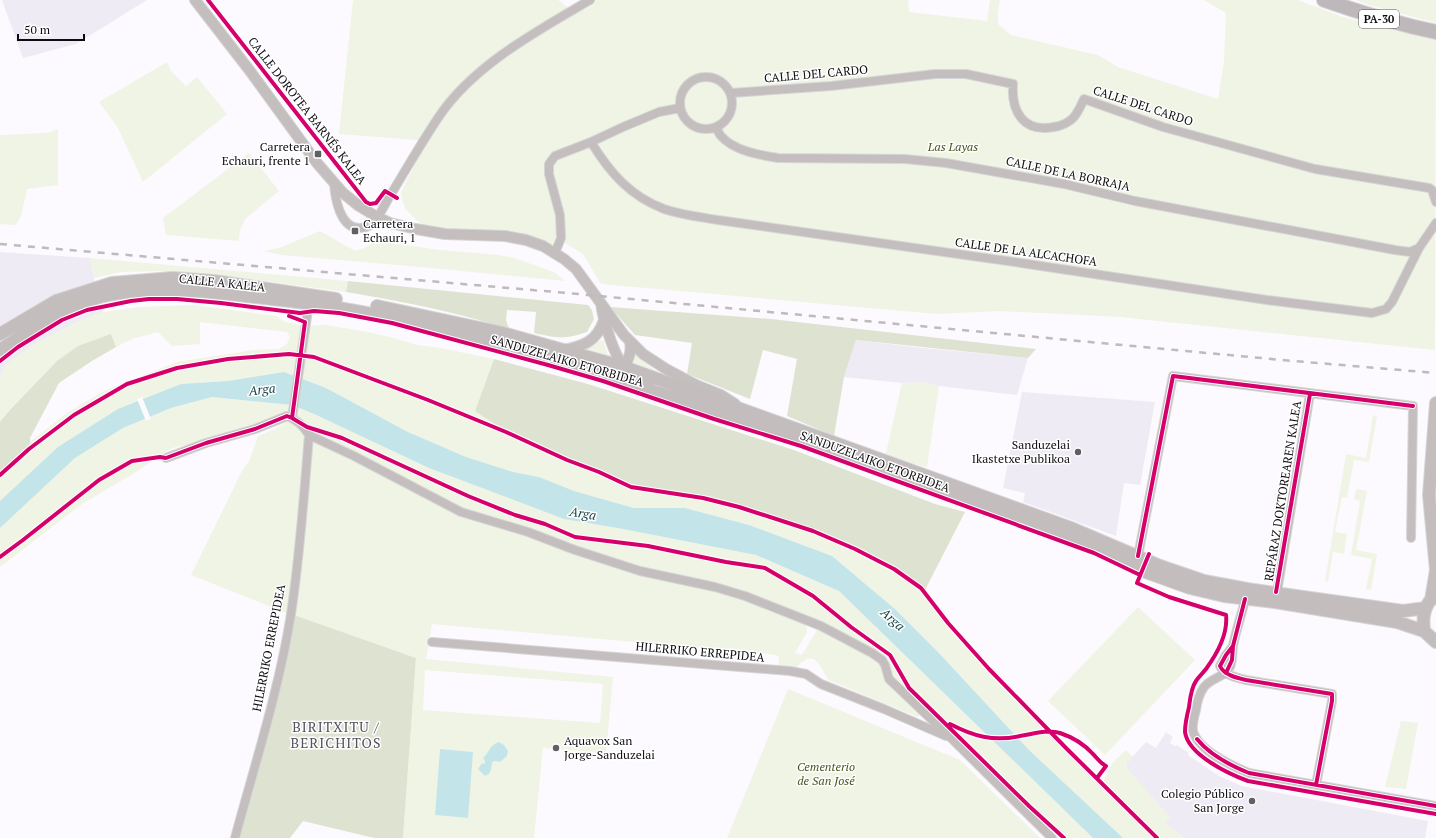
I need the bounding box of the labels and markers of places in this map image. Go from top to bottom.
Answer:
place label: Carretera Echauri, frente 1 [222,139,310,168]
marker: Carretera Echauri, frente 1 [313,149,323,159]
place label: Carretera Echauri, 1 [363,216,416,245]
marker: Carretera Echauri, 1 [350,226,360,236]
place label: Sanduzelai Ikastetxe Publikoa [972,437,1070,466]
marker: Sanduzelai Ikastetxe Publikoa [1073,447,1083,457]
place label: Aquavox San Jorge-Sanduzelai [564,733,655,762]
marker: Aquavox San Jorge-Sanduzelai [551,743,561,753]
place label: Colegio Público San Jorge [1161,786,1244,815]
marker: Colegio Público San Jorge [1247,796,1257,806]

